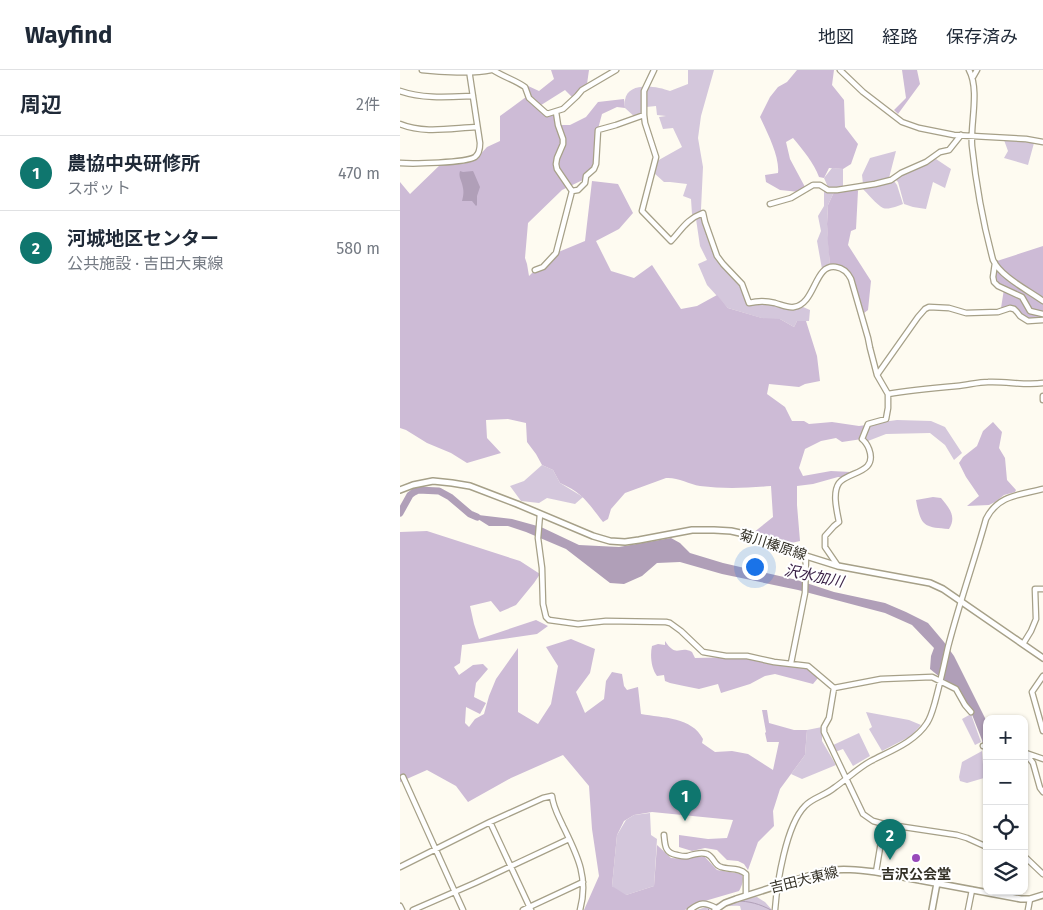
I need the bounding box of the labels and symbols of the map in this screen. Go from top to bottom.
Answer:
street label: 菊川榛原線 [737,526,809,564]
your location [742,554,768,580]
water label: 沢水加川 [783,561,847,591]
pin: 1 [669,780,701,821]
pin: 2 [874,819,906,860]
marker: 吉沢公会堂 [910,852,922,864]
street label: 吉田大東線 [768,863,840,897]
place label: 吉沢公会堂 [881,866,951,883]

